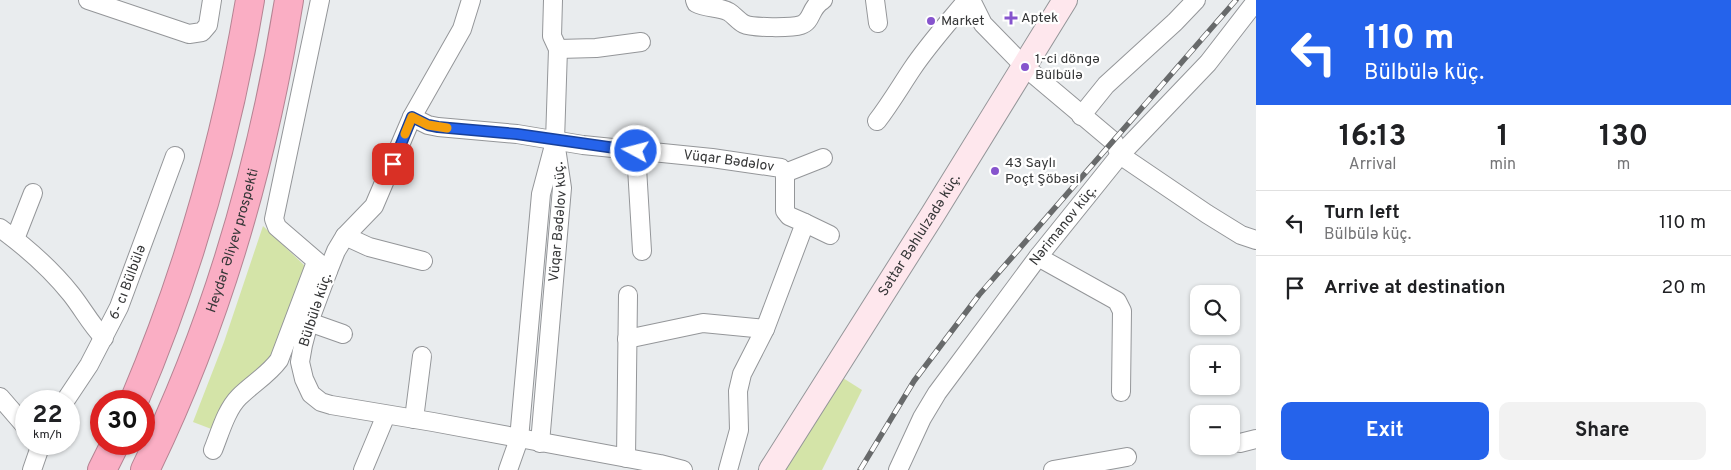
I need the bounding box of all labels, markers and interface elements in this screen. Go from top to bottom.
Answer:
place label: Aptek [1021,10,1058,27]
marker: Aptek [1005,12,1017,24]
place label: Market [941,13,984,30]
marker: Market [925,15,937,27]
text: 110 m [1364,17,1454,61]
icon: left [1281,20,1346,85]
place label: 1-ci döngə Bülbülə [1035,51,1100,84]
text: Bülbülə küç. [1364,60,1484,87]
marker: 1-ci döngə Bülbülə [1019,61,1031,73]
text: 16:13 [1339,119,1407,156]
text: 1 [1497,119,1509,156]
text: 130 [1599,119,1648,156]
position arrow [609,124,661,176]
pin [372,143,414,185]
street label: Vüqar Bədəlov [682,147,775,175]
icon: arrive [379,150,407,178]
place label: 43 Saylı Poçt Şöbəsi [1005,155,1079,188]
text: Arrival [1349,155,1397,175]
text: min [1489,155,1516,175]
text: m [1617,155,1630,175]
street label: Vüqar Bədəlov küç. [545,161,571,283]
marker: 43 Saylı Poçt Şöbəsi [989,165,1001,177]
street label: Heydər Əliyev prospekti [203,167,262,315]
street label: Səttar Bəhlulzadə küç. [875,171,964,299]
street label: Nərimanov küç. [1026,182,1100,269]
text: Turn left [1324,201,1400,225]
icon: left [1281,209,1309,237]
text: 110 m [1659,211,1706,235]
text: Bülbülə küç. [1324,225,1411,245]
street label: 6- cı Bülbülə [105,242,150,322]
street label: Bülbülə küç. [296,271,336,349]
icon: arrive [1281,274,1309,302]
text: Arrive at destination [1324,276,1505,300]
text: 20 m [1662,276,1706,300]
map controls [1190,285,1240,455]
button: search [1190,285,1240,335]
button: + [1190,345,1240,395]
speed limit sign: 30 [90,390,155,455]
text: 22 [32,400,63,432]
button: Exit [1281,402,1489,460]
button: Share [1499,402,1706,460]
button: − [1190,405,1240,455]
text: km/h [33,427,62,443]

